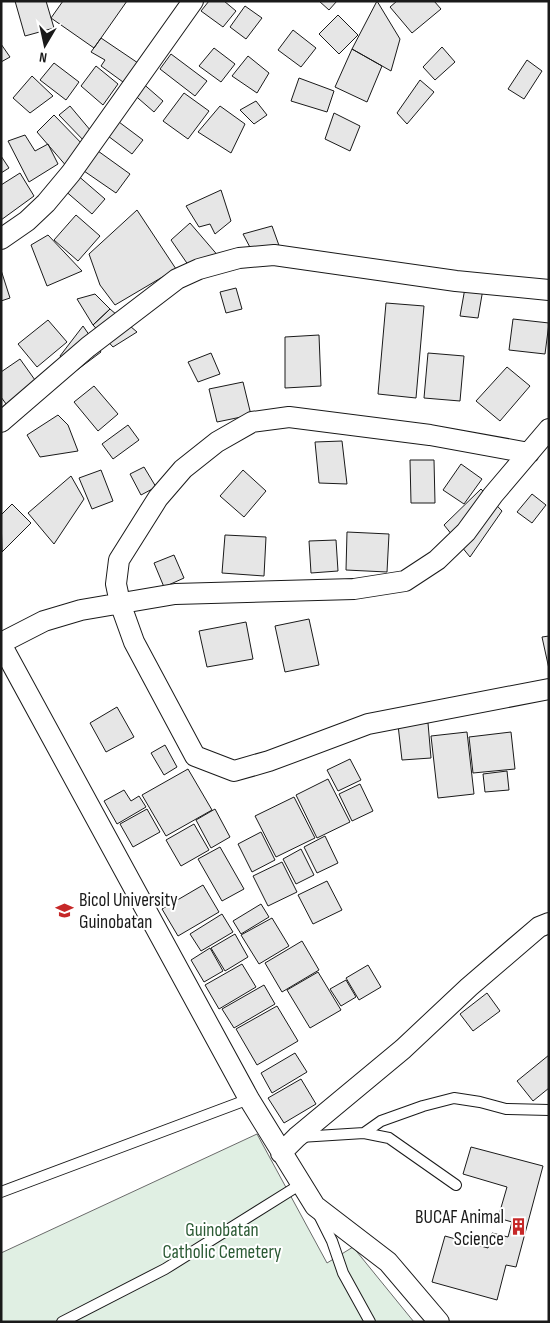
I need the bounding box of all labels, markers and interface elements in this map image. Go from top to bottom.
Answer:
north arrow [20,20,70,70]
text: N [38,48,48,66]
place label: Bicol University Guinobatan [79,889,178,934]
school or university icon: Bicol University Guinobatan [55,900,75,920]
place label: BUCAF Animal Science [415,1206,504,1251]
building icon: BUCAF Animal Science [508,1217,528,1237]
park label: Guinobatan Catholic Cemetery [163,1219,282,1264]

